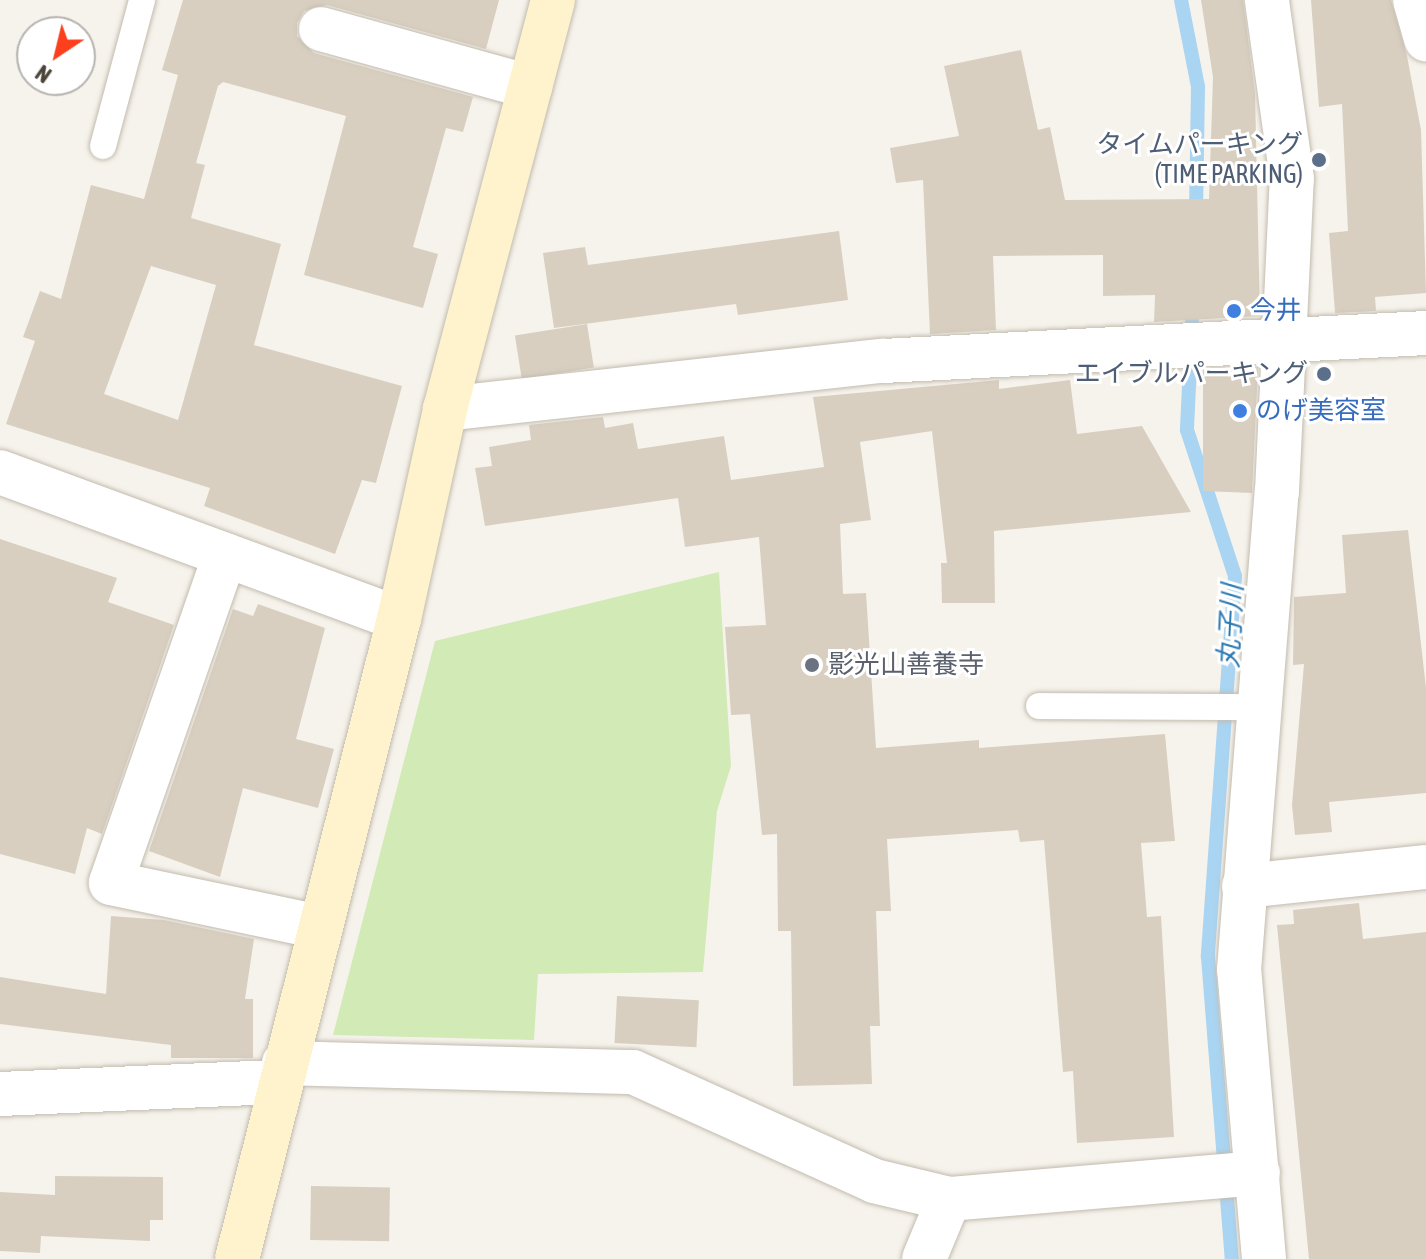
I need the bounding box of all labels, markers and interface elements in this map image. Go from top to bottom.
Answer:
north arrow [16,16,96,96]
text: N [31,60,56,88]
place label: タイムパーキング (TIME PARKING) [1095,129,1303,190]
marker: タイムパーキング (TIME PARKING) [1310,151,1328,169]
place label: 今井 [1250,295,1302,327]
marker: 今井 [1225,302,1243,320]
place label: エイブルパーキング [1074,358,1308,390]
marker: エイブルパーキング [1315,365,1333,383]
place label: のげ美容室 [1256,395,1386,427]
marker: のげ美容室 [1231,402,1249,420]
water label: 丸子川 [1211,583,1249,669]
place label: 影光山善養寺 [828,649,984,681]
marker: 影光山善養寺 [803,656,821,674]

